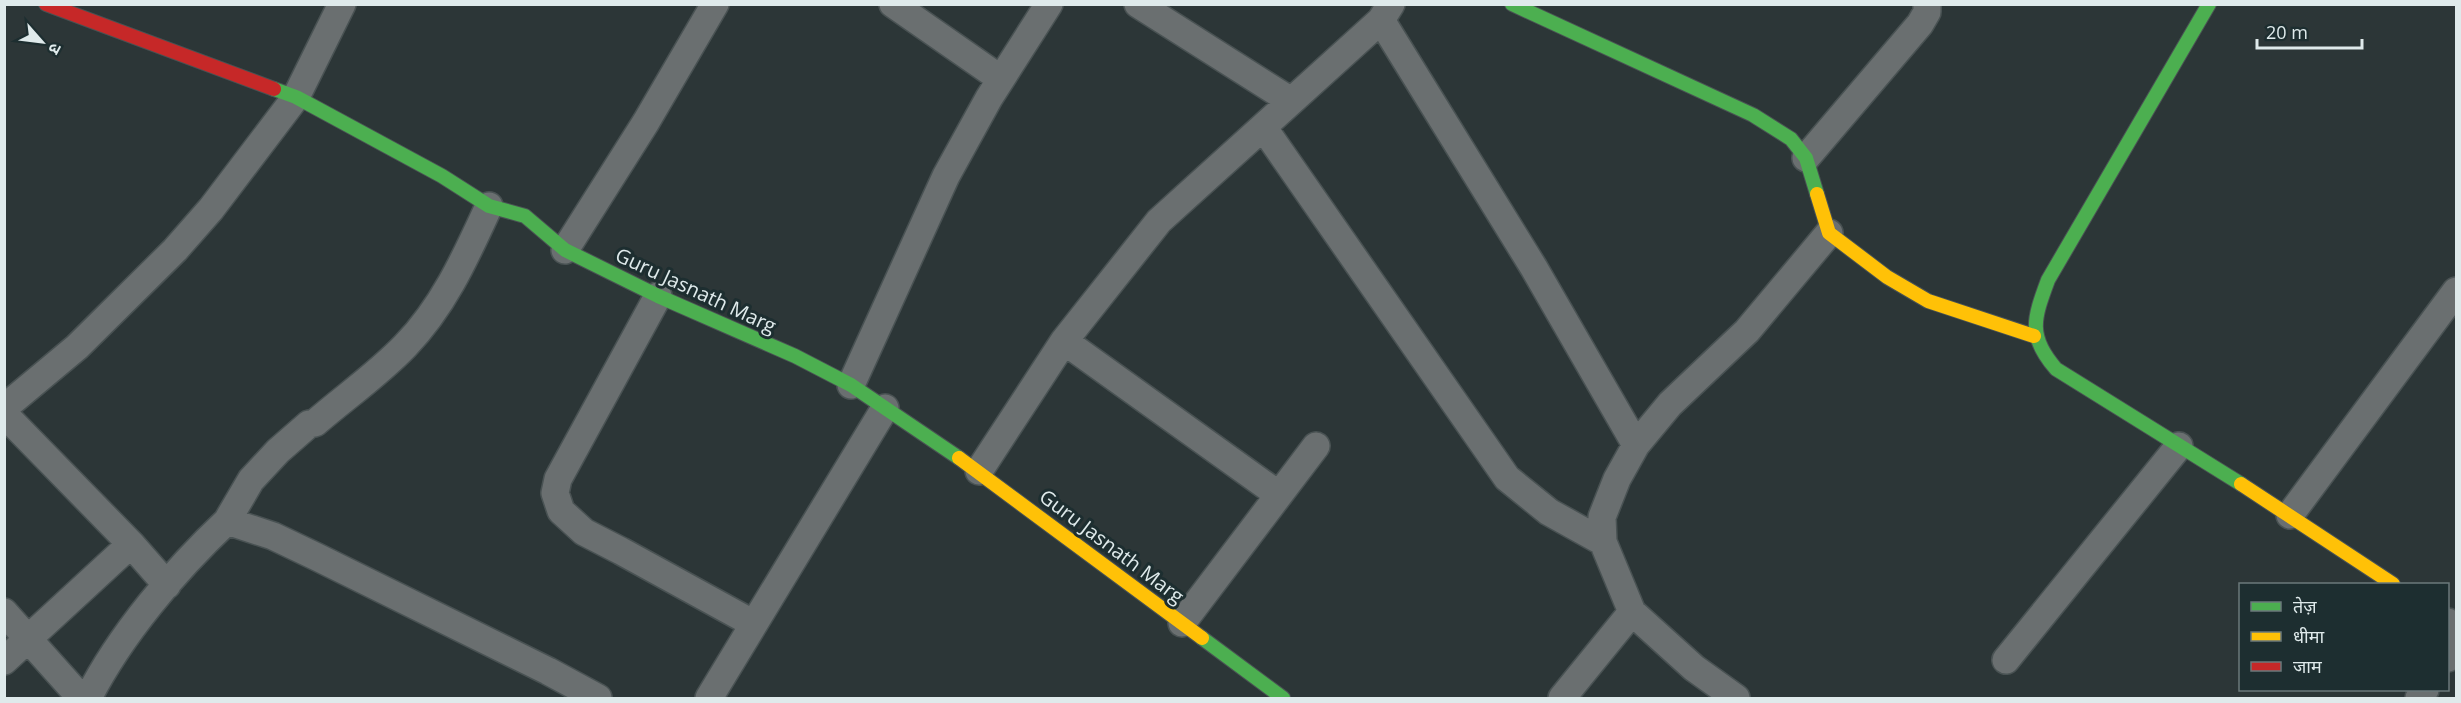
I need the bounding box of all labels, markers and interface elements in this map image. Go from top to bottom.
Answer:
north arrow [12,12,72,72]
scale bar [2257,12,2362,50]
text: 20 m [2266,20,2308,44]
text: उ [43,40,67,59]
street label: Guru Jasnath Marg [611,241,781,339]
street label: Guru Jasnath Marg [1034,483,1190,609]
legend [2239,583,2449,691]
text: तेज़ [2293,594,2317,618]
text: धीमा [2293,624,2324,648]
text: जाम [2293,654,2323,678]

